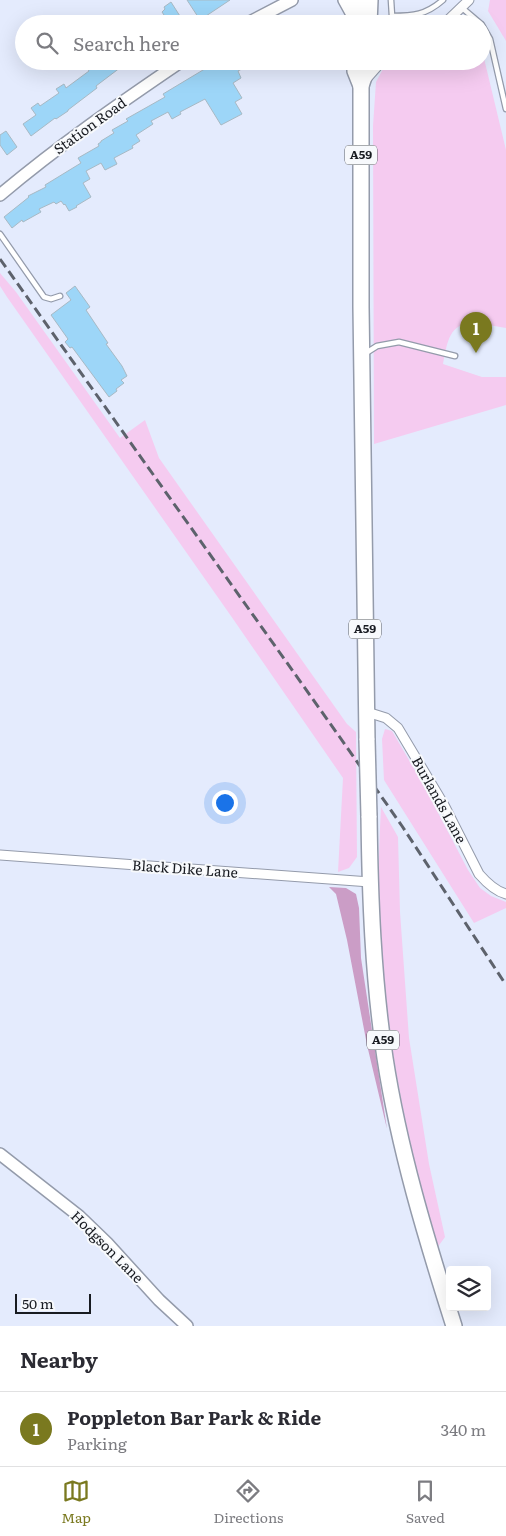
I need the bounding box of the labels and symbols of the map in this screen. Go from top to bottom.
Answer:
street label: Station Road [49,92,130,158]
road number: A59 [345,146,377,164]
pin: 1 [460,312,492,353]
road number: A59 [349,620,381,638]
street label: Burlands Lane [408,753,472,846]
your location [212,790,238,816]
street label: Black Dike Lane [131,854,239,882]
road number: A59 [367,1030,399,1050]
street label: Hodgson Lane [67,1206,148,1287]
scale bar [15,1291,91,1314]

